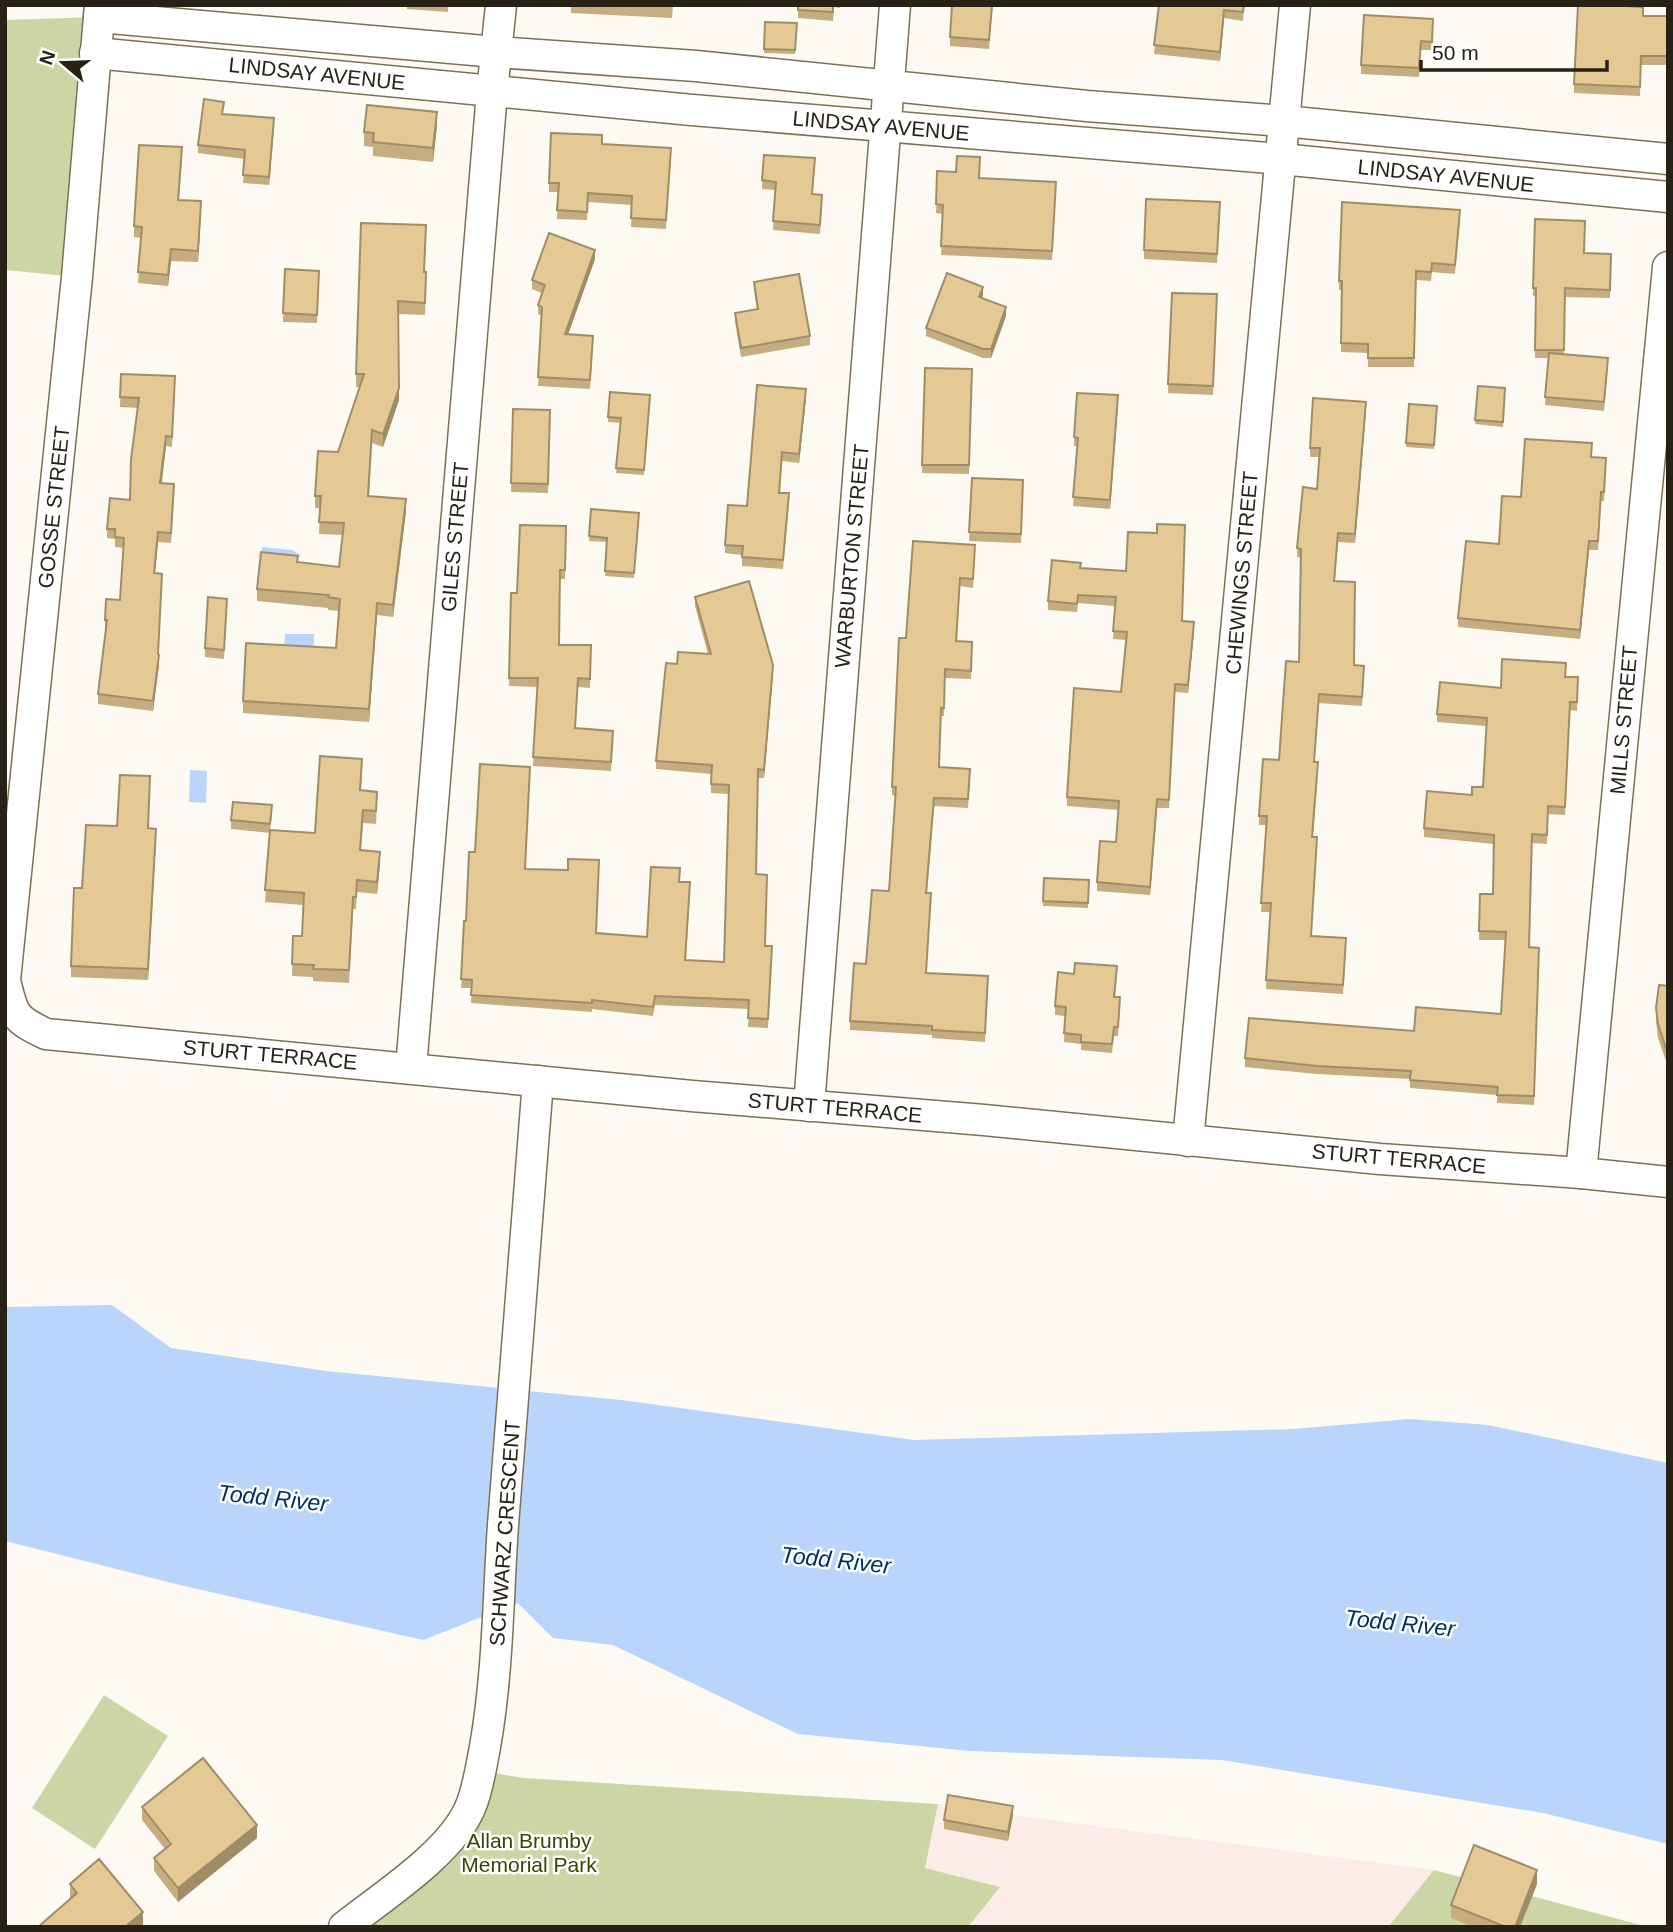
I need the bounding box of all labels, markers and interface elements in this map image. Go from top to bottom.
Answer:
north arrow [28,28,98,98]
scale bar [1421,28,1606,72]
text: 50 m [1432,41,1479,64]
text: N [35,48,60,68]
street label: LINDSAY AVENUE [228,53,406,94]
street label: LINDSAY AVENUE [792,106,970,145]
street label: LINDSAY AVENUE [1357,155,1535,196]
street label: GOSSE STREET [34,424,73,589]
street label: WARBURTON STREET [830,443,873,669]
street label: GILES STREET [436,461,473,613]
street label: CHEWINGS STREET [1221,470,1262,676]
street label: MILLS STREET [1606,644,1641,795]
street label: STURT TERRACE [182,1035,358,1074]
street label: STURT TERRACE [747,1088,923,1127]
street label: STURT TERRACE [1311,1139,1487,1178]
street label: SCHWARZ CRESCENT [485,1419,524,1647]
water label: Todd River [217,1479,331,1517]
water label: Todd River [780,1541,894,1579]
water label: Todd River [1344,1604,1458,1642]
park label: Allan Brumby Memorial Park [461,1829,597,1876]

